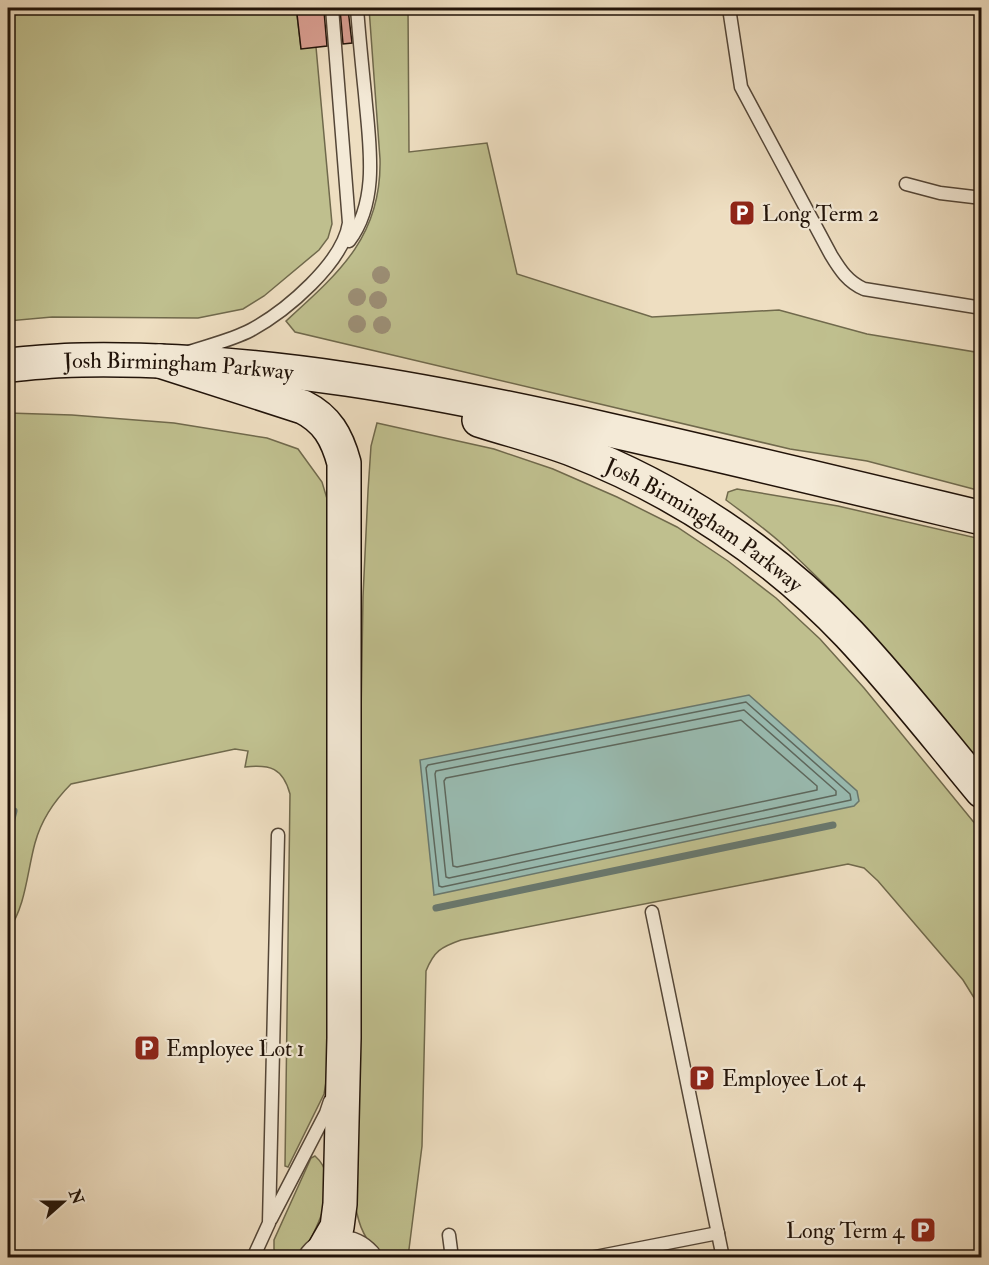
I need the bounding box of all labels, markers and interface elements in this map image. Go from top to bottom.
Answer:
parking icon: Long Term 2 [727,198,757,228]
place label: Long Term 2 [762,200,879,228]
street label: Josh Birmingham Parkway [62,347,295,387]
street label: Josh Birmingham Parkway [599,451,809,599]
parking icon: Employee Lot 1 [132,1033,162,1063]
place label: Employee Lot 1 [166,1035,305,1064]
parking icon: Employee Lot 4 [687,1063,717,1093]
place label: Employee Lot 4 [722,1065,866,1094]
north arrow [33,1172,93,1232]
text: N [64,1186,88,1208]
parking icon: Long Term 4 [908,1215,938,1245]
place label: Long Term 4 [786,1217,905,1245]

